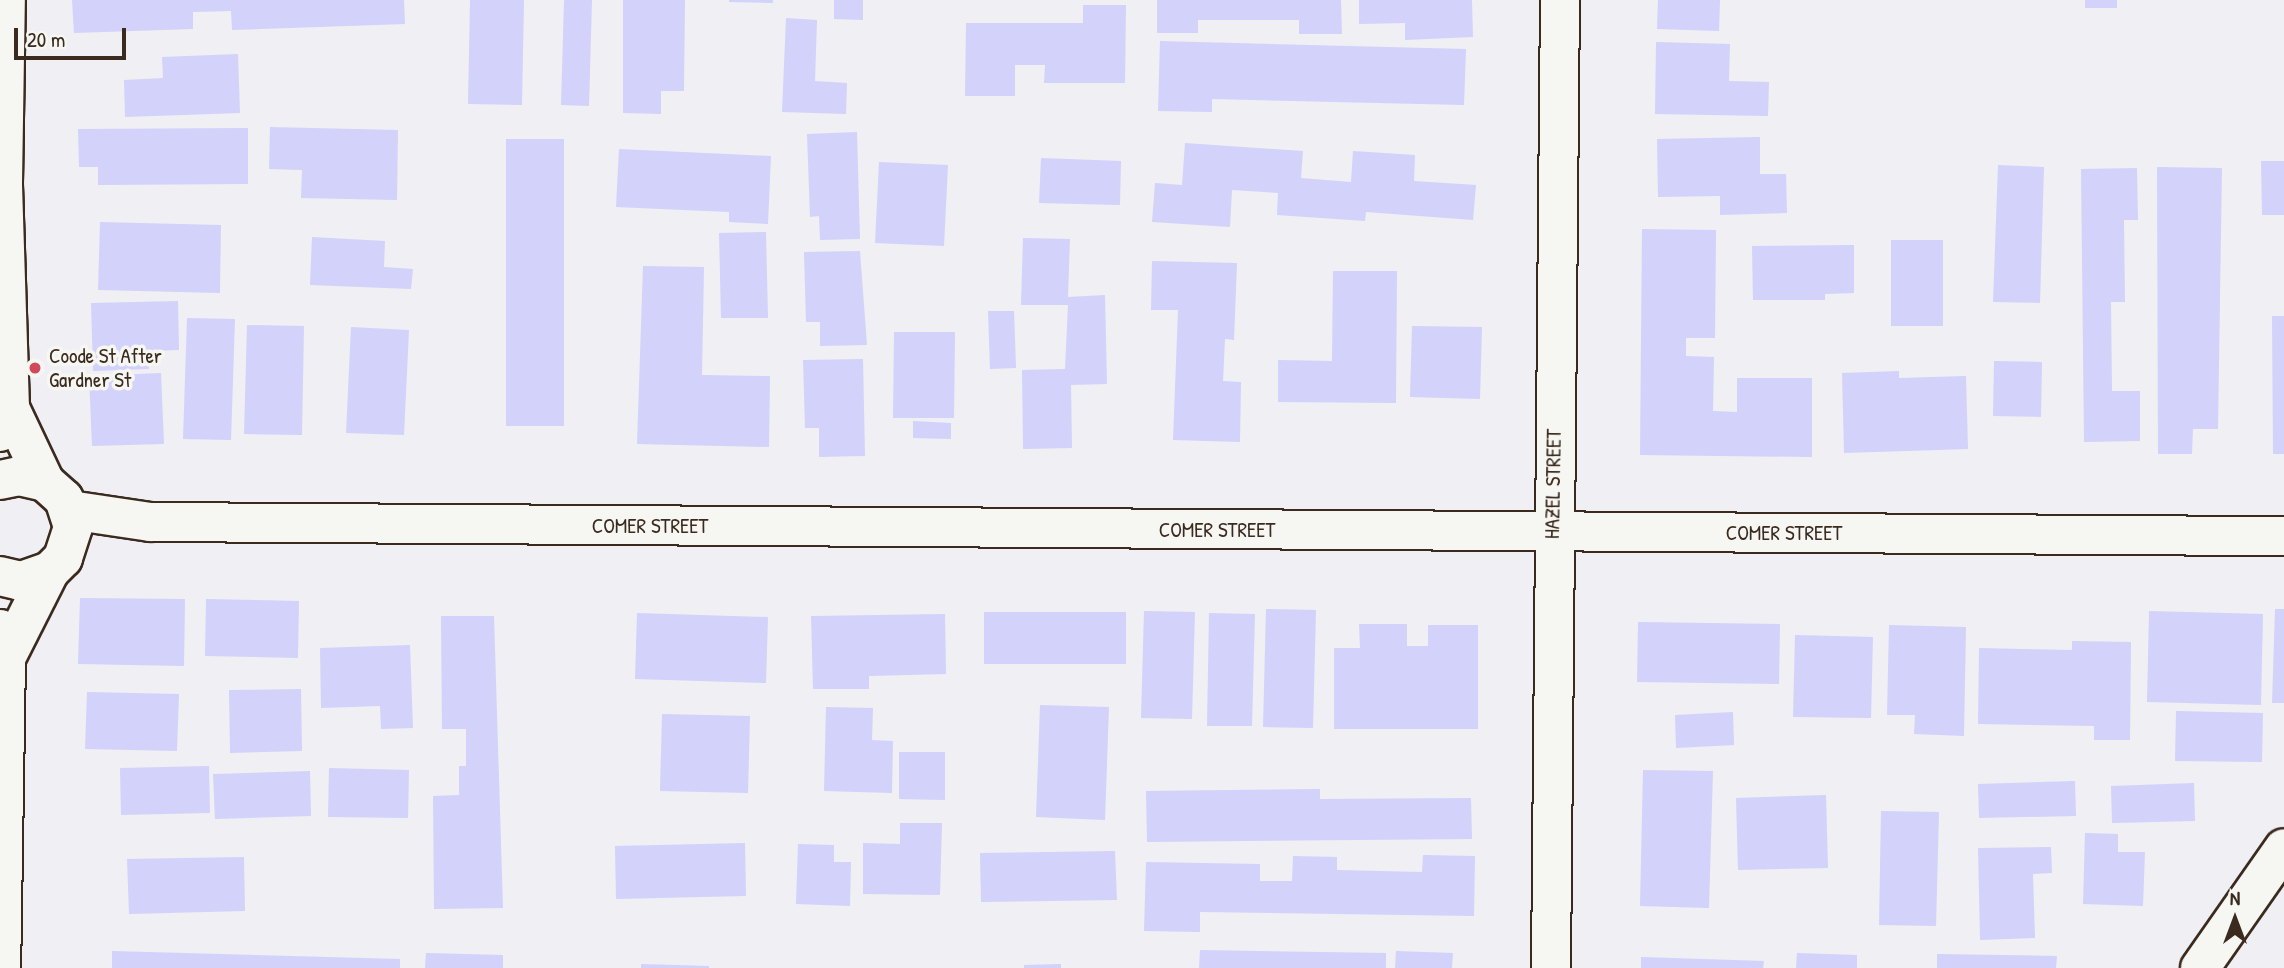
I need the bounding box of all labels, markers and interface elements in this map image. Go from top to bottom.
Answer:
scale bar [18,14,130,58]
text: 20 m [27,25,65,54]
place label: Coode St After Gardner St [49,343,162,393]
marker: Coode St After Gardner St [27,360,43,376]
street label: HAZEL STREET [1539,429,1567,539]
street label: COMER STREET [592,513,708,539]
street label: COMER STREET [1159,517,1275,543]
street label: COMER STREET [1726,520,1842,546]
north arrow [2200,884,2270,954]
text: N [2230,885,2240,911]

